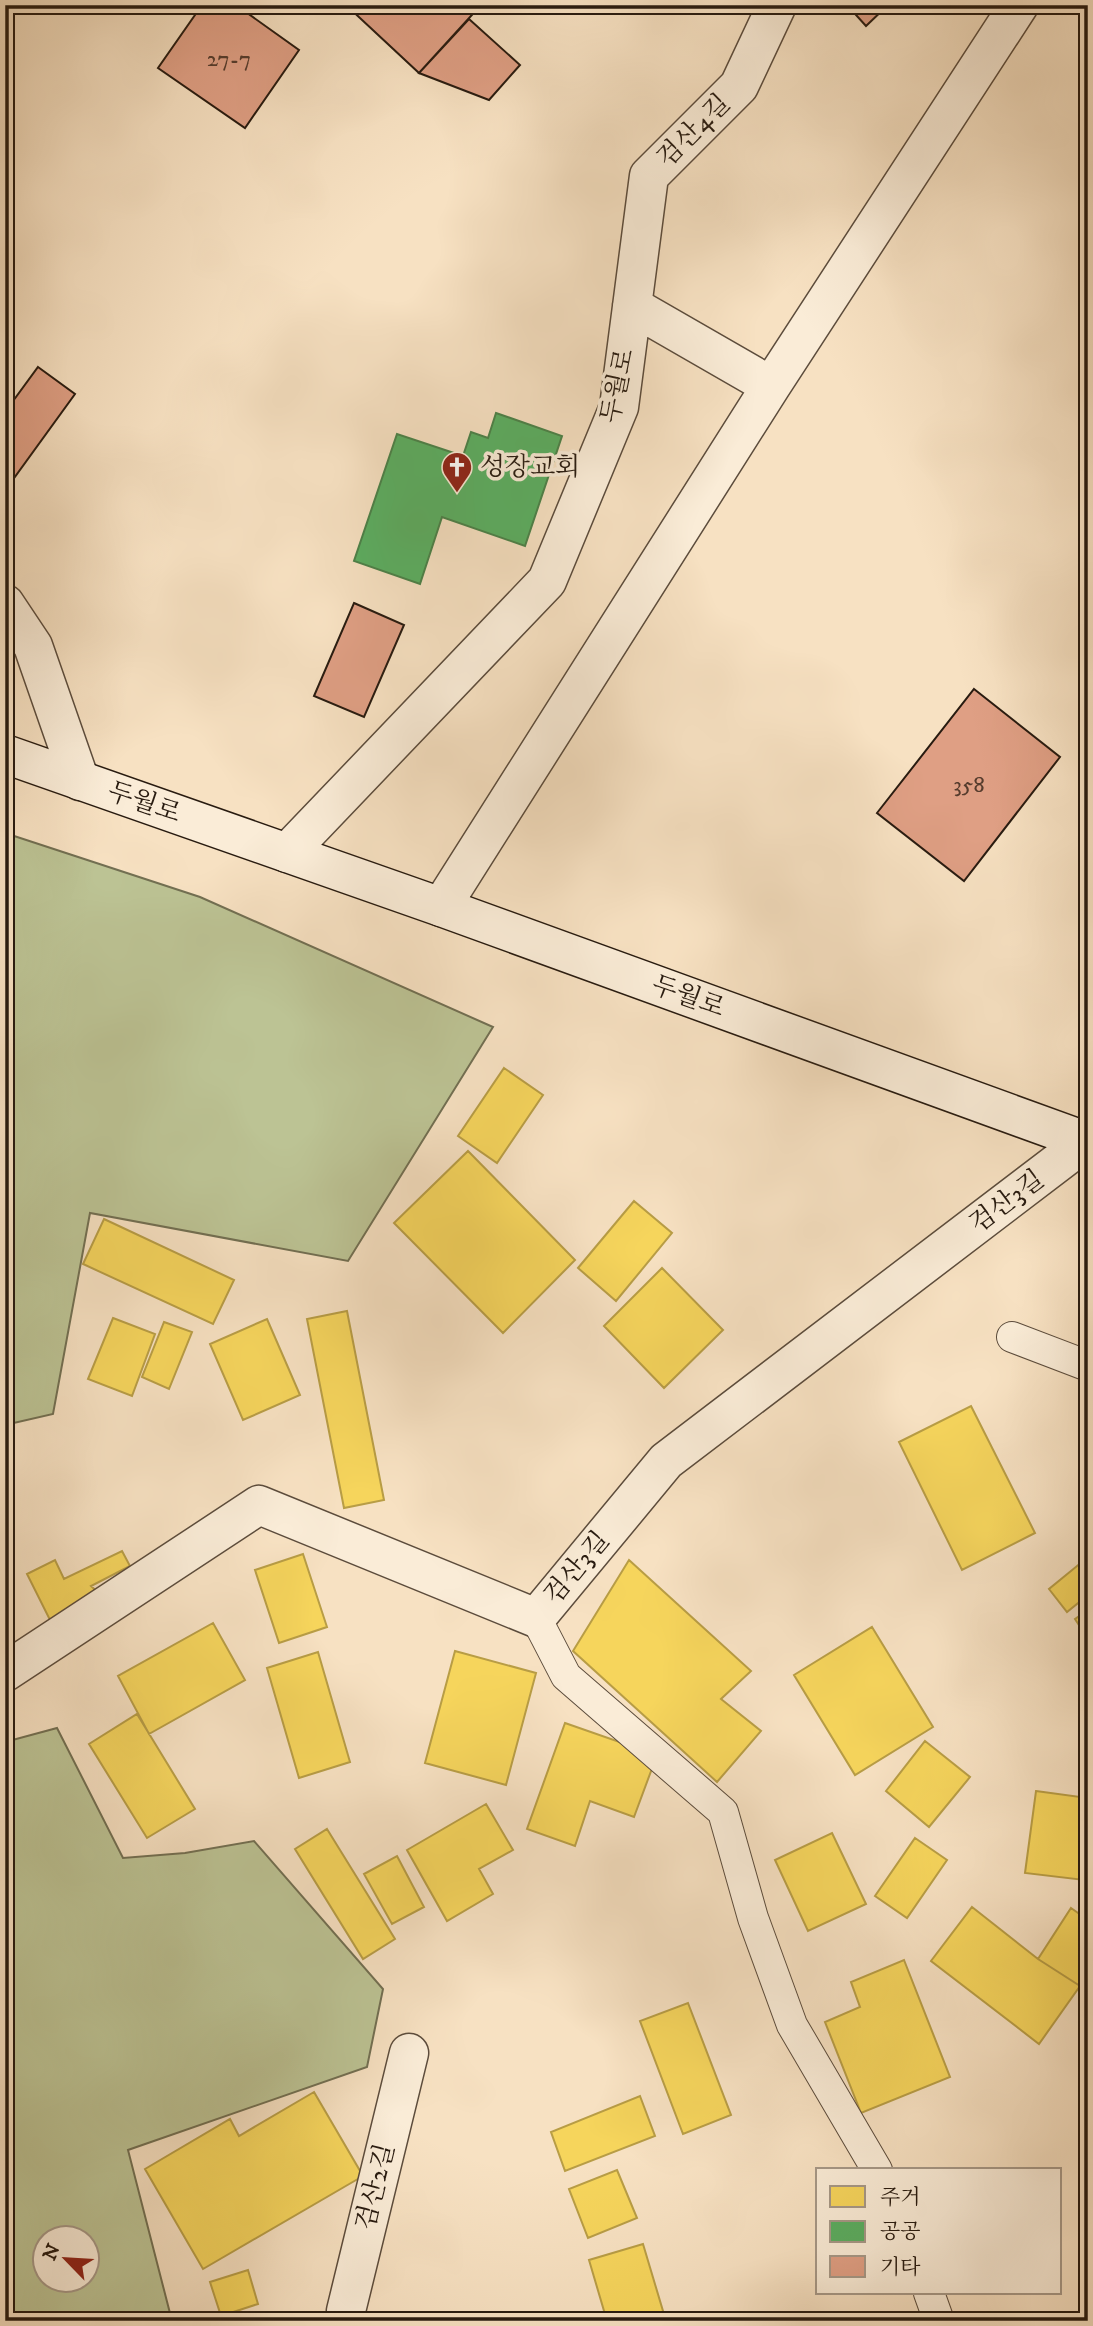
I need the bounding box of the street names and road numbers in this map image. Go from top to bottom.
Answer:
street label: 검산4길 [650,87,738,175]
street label: 두월로 [594,346,642,426]
street label: 두월로 [103,775,185,831]
street label: 두월로 [647,969,729,1025]
street label: 검산3길 [963,1163,1051,1241]
street label: 검산3길 [537,1525,617,1611]
street label: 검산2길 [349,2140,403,2234]

